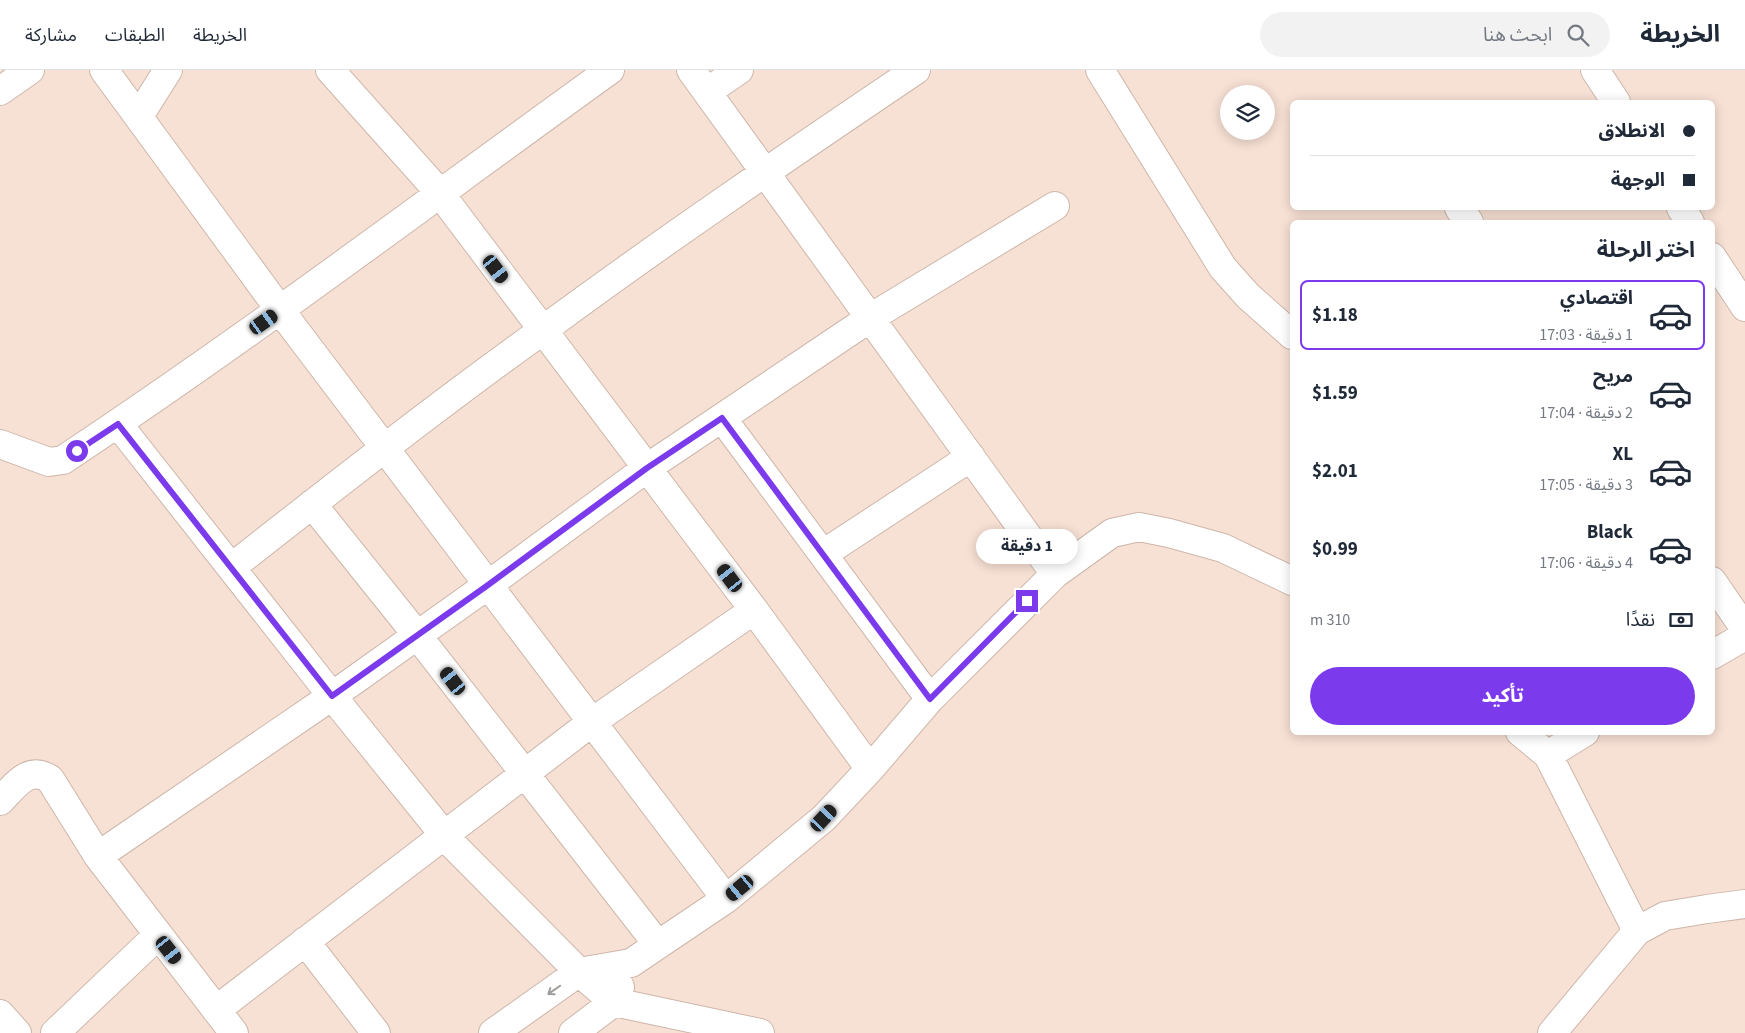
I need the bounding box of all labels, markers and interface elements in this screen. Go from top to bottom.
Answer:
search box [1260,12,1610,57]
text: الخريطة [1640,17,1720,52]
icon: search [1564,21,1592,49]
text: ابحث هنا [1483,22,1552,49]
text: مشاركة [25,23,77,48]
text: الطبقات [105,23,165,48]
text: الخريطة [193,23,247,48]
map controls [1220,85,1275,140]
button: layers [1220,85,1275,140]
text: الانطلاق [1599,118,1665,145]
text: الوجهة [1611,167,1665,194]
text: اختر الرحلة [1597,234,1695,266]
car [480,253,511,285]
text: اقتصادي [1560,285,1633,312]
icon: car [1648,293,1693,338]
text: $1.18 [1312,302,1358,329]
car [247,307,280,337]
text: 1 دقيقة · 17:03 [1539,324,1633,346]
text: مريح [1593,363,1633,390]
icon: car [1648,371,1693,416]
text: $1.59 [1312,380,1358,407]
text: 2 دقيقة · 17:04 [1539,402,1633,424]
route start [66,440,88,462]
text: XL [1612,441,1633,468]
icon: car [1648,449,1693,494]
text: $2.01 [1312,458,1358,485]
text: 3 دقيقة · 17:05 [1539,474,1633,496]
text: Black [1587,519,1633,546]
icon: car [1648,527,1693,572]
callout: 1 دقيقة [976,528,1078,564]
text: 1 دقيقة [1001,535,1053,557]
text: $0.99 [1312,536,1358,563]
text: 4 دقيقة · 17:06 [1539,552,1633,574]
car [714,562,745,594]
route end [1016,590,1038,612]
icon: cash [1667,606,1695,634]
text: نقدًا [1626,607,1655,634]
text: 310 m [1310,609,1350,631]
car [437,665,468,697]
button: تأكيد [1310,667,1695,725]
car [808,802,839,834]
car [723,873,756,903]
car [153,934,184,966]
one-way arrow [547,985,561,995]

